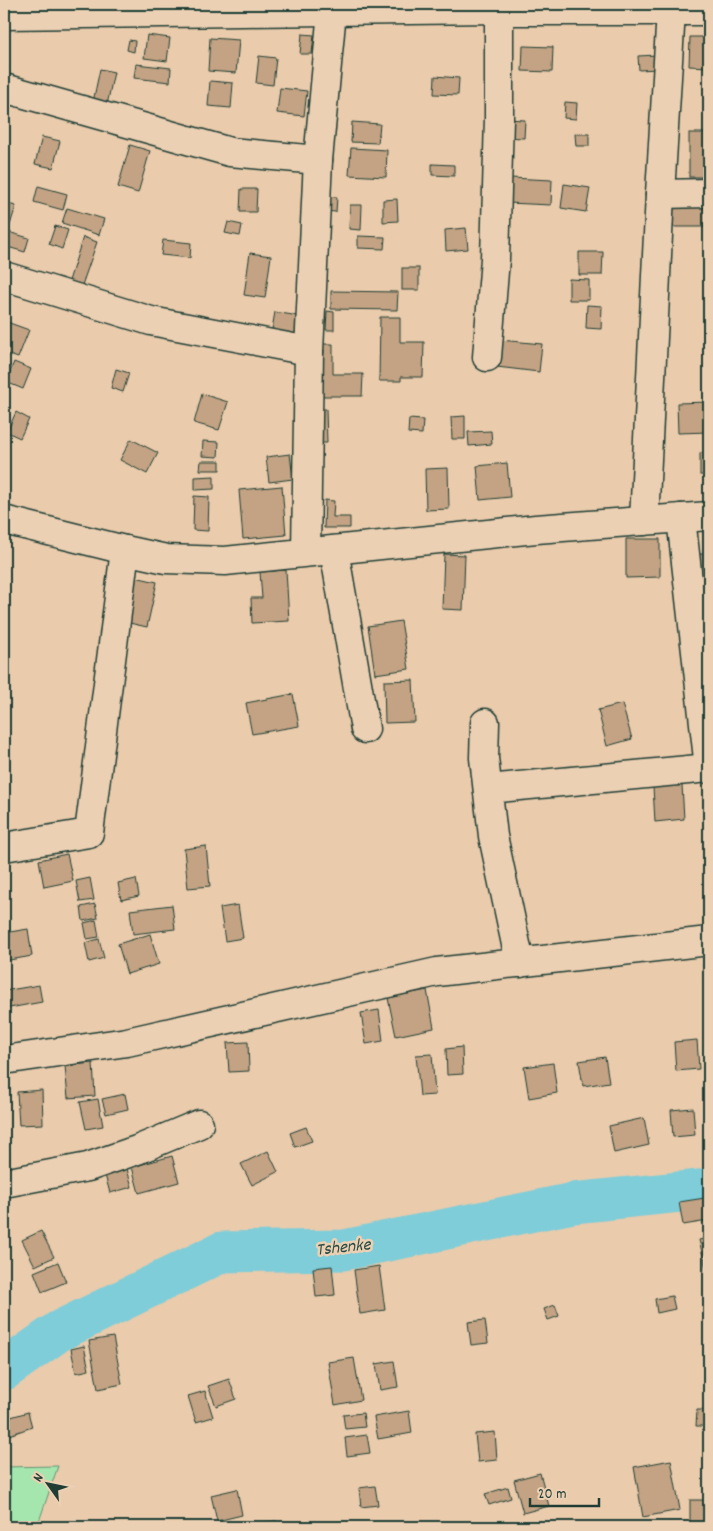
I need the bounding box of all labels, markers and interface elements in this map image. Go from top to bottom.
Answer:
water label: Tshenke [315,1233,373,1264]
north arrow [22,1458,72,1508]
text: N [29,1470,49,1486]
scale bar [530,1476,599,1508]
text: 20 m [538,1484,566,1506]

